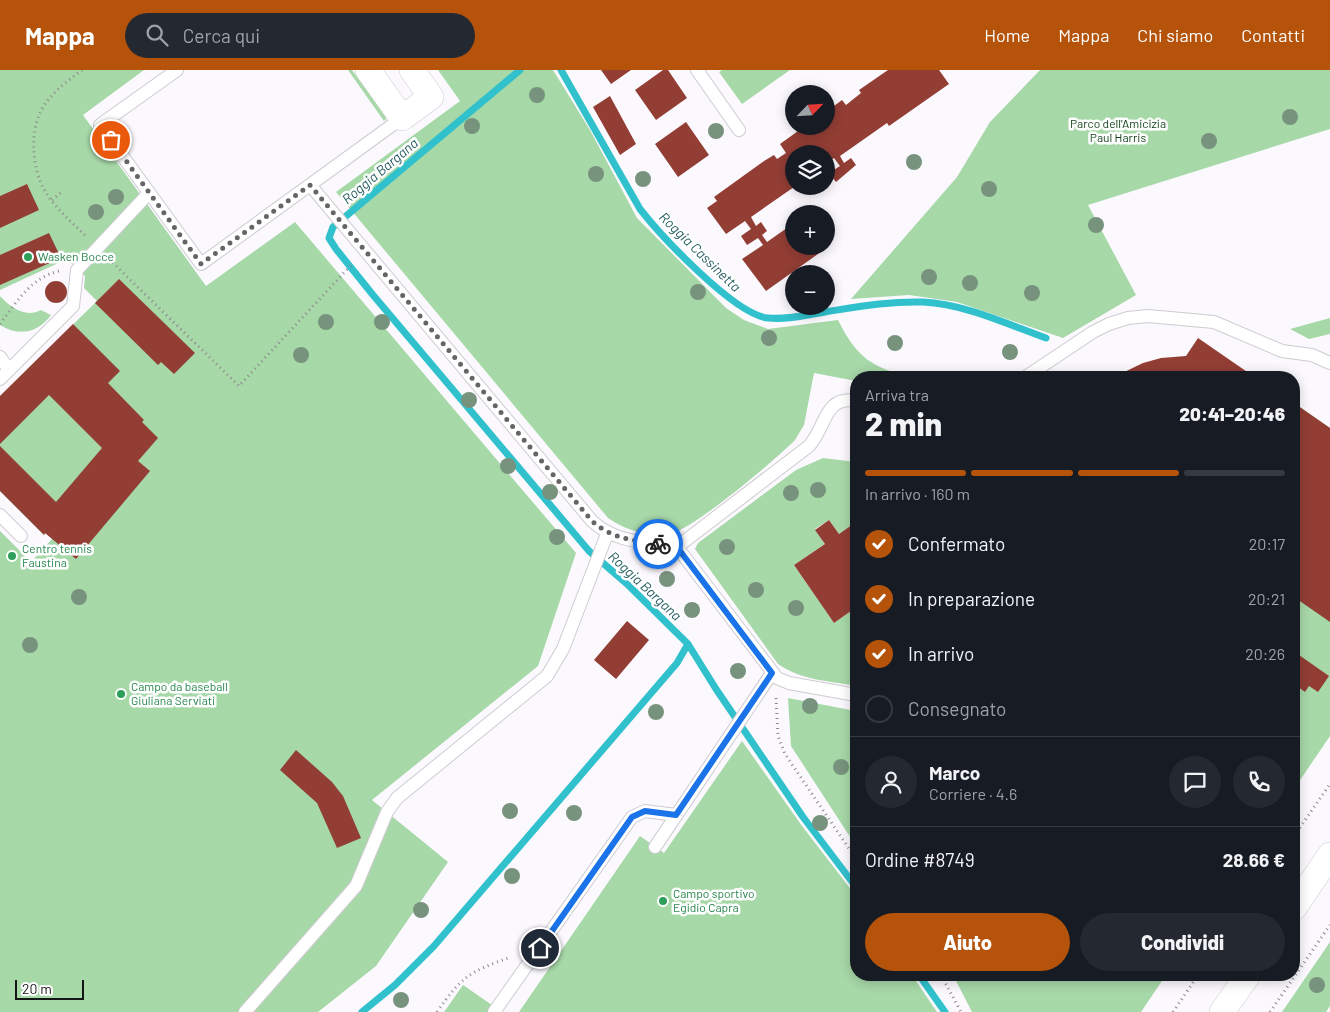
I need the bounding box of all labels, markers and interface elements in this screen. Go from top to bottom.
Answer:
search box [125,13,475,58]
text: Mappa [25,21,95,50]
icon: search [143,21,171,49]
text: Cerca qui [183,24,260,47]
text: Home [984,24,1030,46]
text: Mappa [1058,24,1109,46]
text: Chi siamo [1137,24,1213,46]
text: Contatti [1241,24,1305,46]
north arrow [785,85,835,135]
map controls [785,85,835,315]
park label: Parco dell'Amicizia Paul Harris [1070,116,1166,144]
pin [90,119,132,161]
icon: bag [97,126,125,154]
water label: Roggia Bargana [338,134,421,207]
button: layers [785,145,835,195]
button: + [785,205,835,255]
water label: Roggia Cassinetta [656,208,745,295]
place label: Wasken Bocce [38,249,114,263]
marker: Wasken Bocce [22,251,34,263]
button: − [785,265,835,315]
text: Arriva tra [865,385,929,404]
text: 20:41–20:46 [1179,402,1285,425]
text: 2 min [865,404,942,442]
text: In arrivo · 160 m [865,484,970,503]
courier [633,519,683,569]
icon: bike [644,530,672,558]
icon: check [865,530,893,558]
text: Confermato [908,532,1005,555]
text: 20:17 [1249,534,1285,553]
place label: Centro tennis Faustina [22,541,92,569]
water label: Roggia Bargana [605,547,685,624]
marker: Centro tennis Faustina [6,550,18,562]
icon: check [865,585,893,613]
text: In preparazione [908,587,1035,610]
text: 20:21 [1248,589,1285,608]
icon: check [865,640,893,668]
text: In arrivo [908,642,974,665]
text: 20:26 [1245,644,1285,663]
place label: Campo da baseball Giuliana Serviati [131,679,228,707]
marker: Campo da baseball Giuliana Serviati [115,688,127,700]
text: Consegnato [908,697,1006,720]
button: person [865,756,917,808]
button: chat [1169,756,1221,808]
button: phone [1233,756,1285,808]
text: Marco [929,761,980,784]
text: Corriere · 4.6 [929,784,1017,803]
text: Ordine #8749 [865,848,975,871]
text: 28.66 € [1223,848,1285,871]
place label: Campo sportivo Egidio Capra [673,886,755,914]
marker: Campo sportivo Egidio Capra [657,895,669,907]
button: Aiuto [865,913,1070,971]
button: Condividi [1080,913,1285,971]
pin [519,927,561,969]
icon: home [526,934,554,962]
scale bar [15,977,84,1000]
text: 20 m [22,980,52,997]

